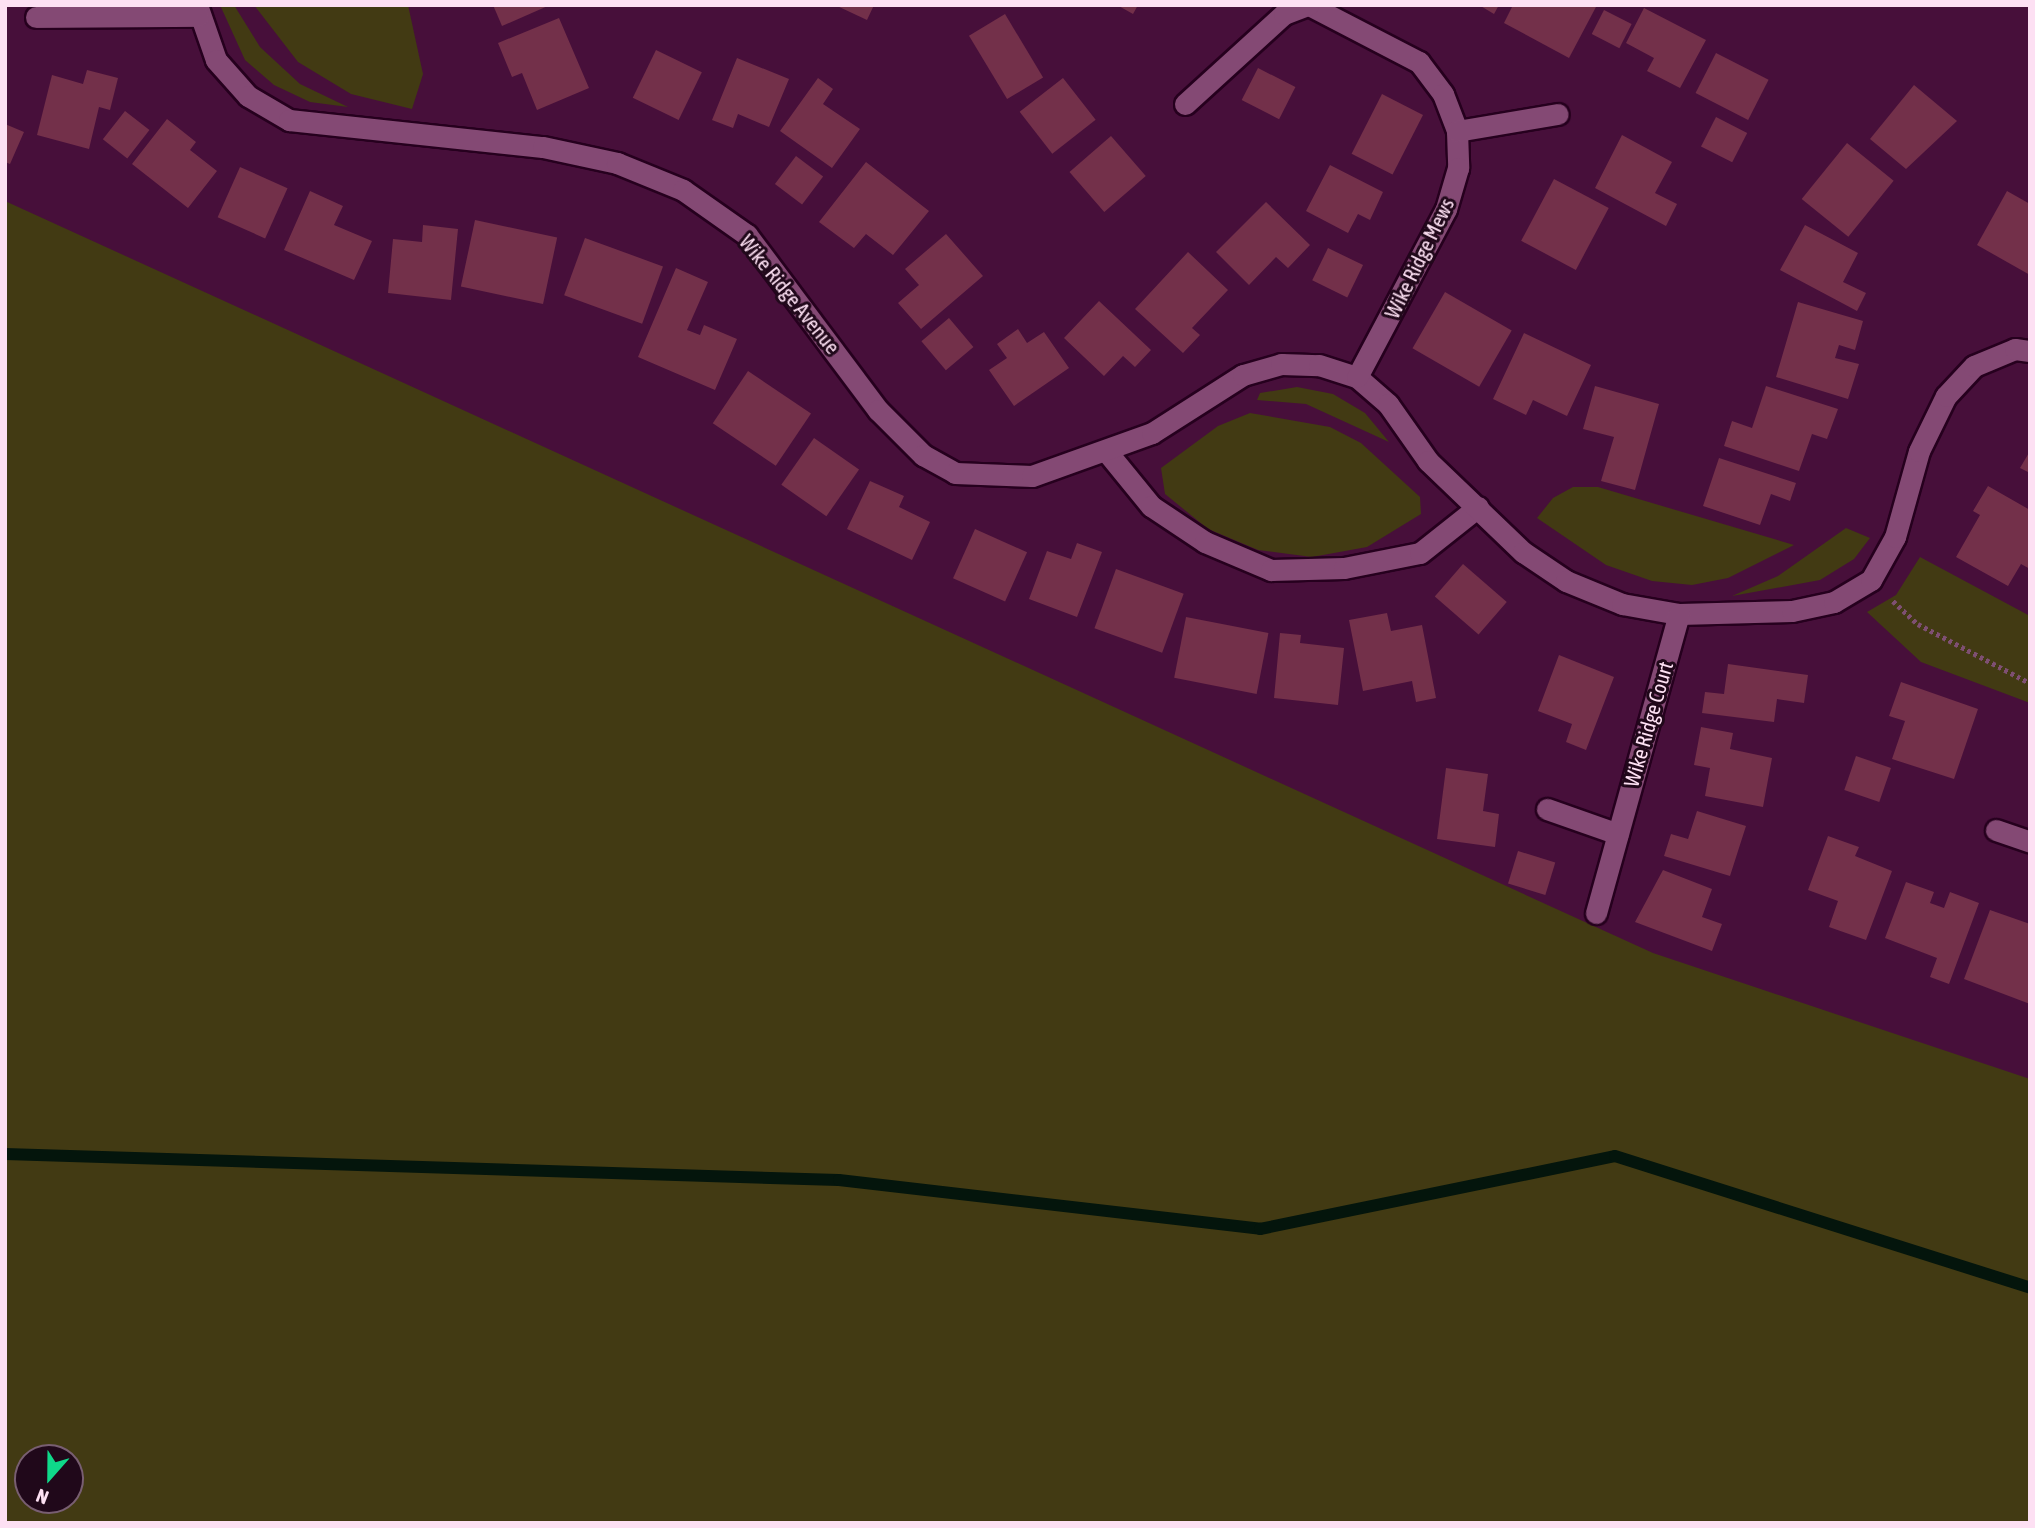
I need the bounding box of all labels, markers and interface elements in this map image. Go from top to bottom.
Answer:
street label: Wike Ridge Mews [1379,194,1459,322]
street label: Wike Ridge Avenue [734,229,846,359]
street label: Wike Ridge Court [1618,658,1678,790]
north arrow [14,1444,84,1514]
text: N [33,1484,51,1509]

